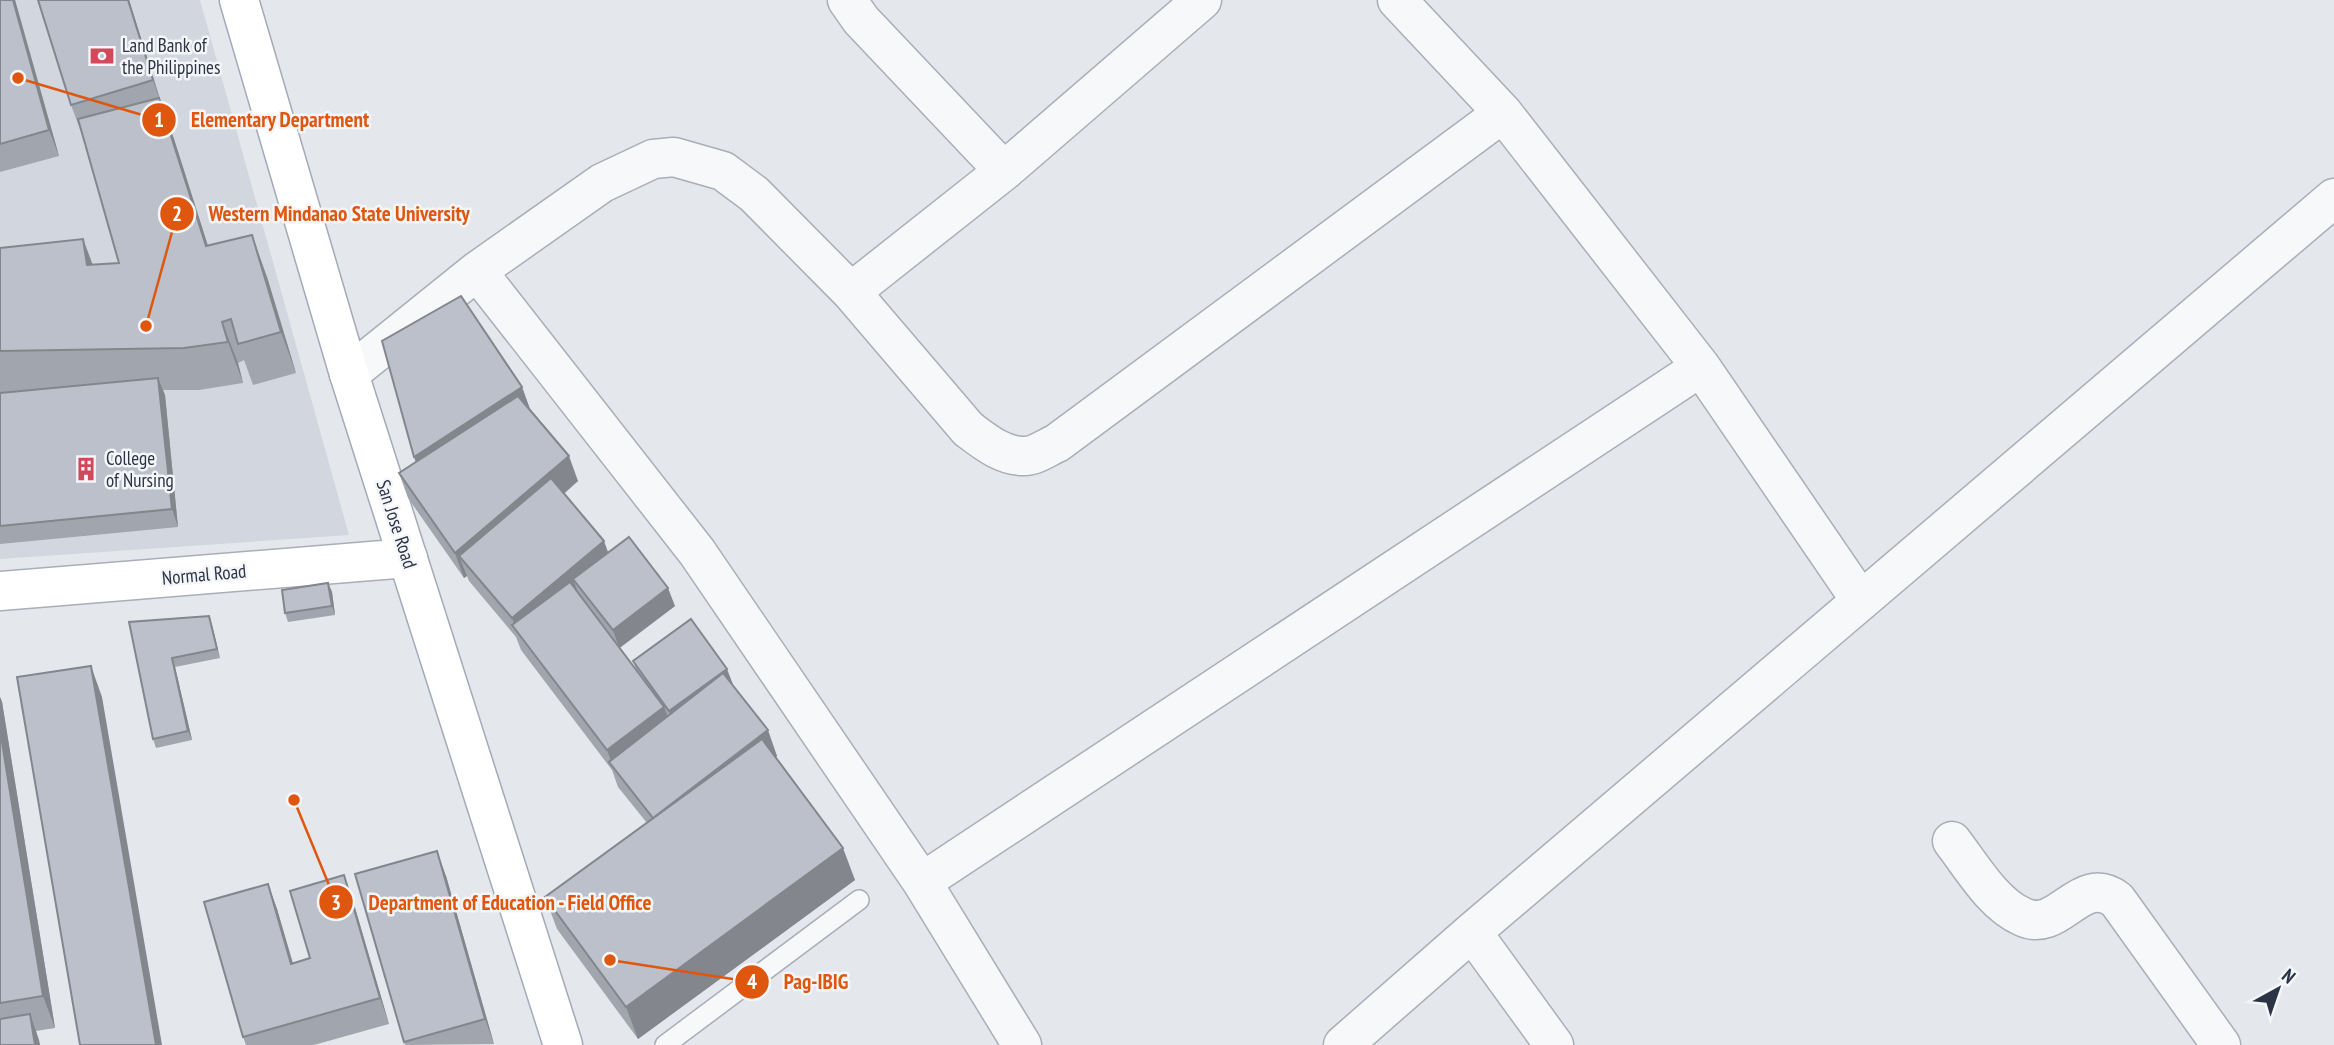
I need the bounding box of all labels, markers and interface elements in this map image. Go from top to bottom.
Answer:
place label: Land Bank of the Philippines [122,33,220,79]
bank icon: Land Bank of the Philippines [88,42,116,70]
callout: Elementary Department [142,99,384,141]
text: 1 [154,106,164,133]
text: Elementary Department [191,106,369,133]
callout: Western Mindanao State University [159,193,484,235]
text: 2 [172,200,182,227]
text: Western Mindanao State University [207,200,470,227]
place label: College of Nursing [106,446,174,492]
building icon: College of Nursing [72,455,100,483]
street label: San Jose Road [371,477,423,571]
street label: Normal Road [161,558,247,590]
callout: Department of Education - Field Office [319,881,667,923]
text: 3 [331,889,341,916]
text: Department of Education - Field Office [369,889,651,916]
north arrow [2243,954,2313,1024]
callout: Pag-IBIG [734,961,862,1003]
text: N [2277,963,2301,988]
text: 4 [747,968,757,995]
text: Pag-IBIG [784,968,848,995]

